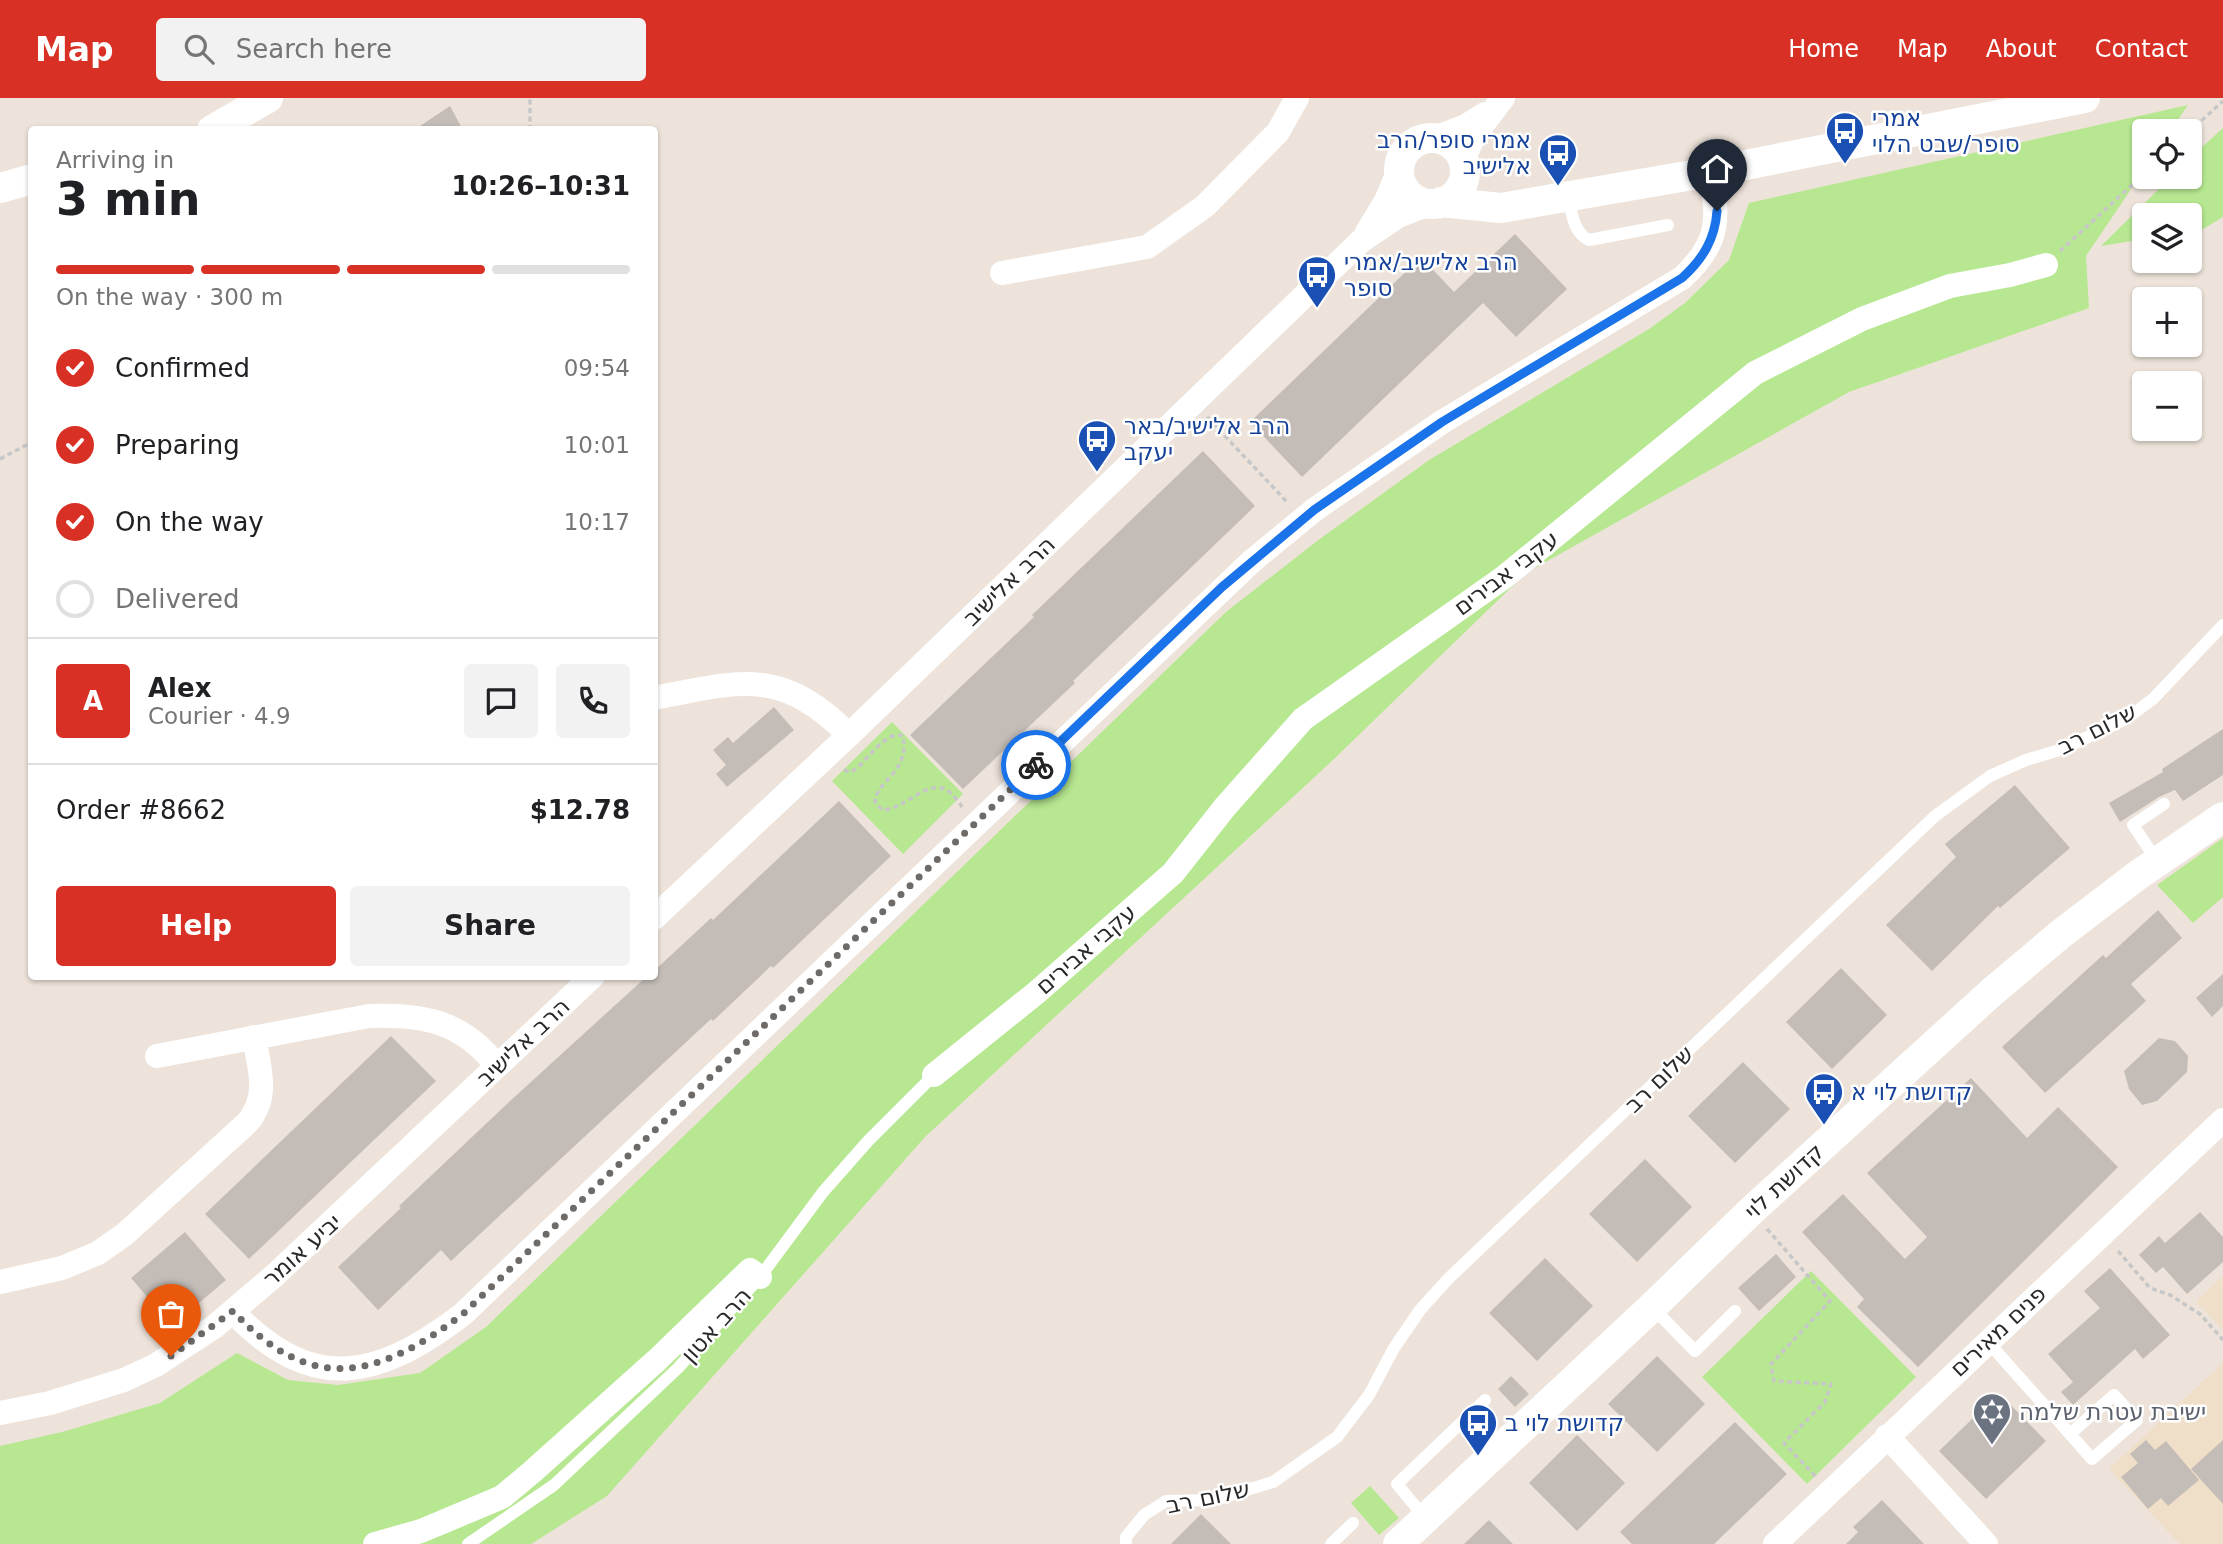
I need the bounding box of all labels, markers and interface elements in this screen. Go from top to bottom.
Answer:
search box [156,18,646,81]
text: Map [35,30,114,69]
icon: search [180,30,218,68]
text: Search here [236,34,392,64]
text: Home [1788,35,1859,63]
text: Map [1897,35,1948,63]
text: About [1986,35,2057,63]
text: Contact [2095,35,2188,63]
place label: אמרי סופר/שבט הלוי [1872,105,2020,157]
bus stop icon: אמרי סופר/שבט הלוי [1824,110,1866,165]
map controls [2132,119,2202,441]
button: locate [2132,119,2202,189]
place label: אמרי סופר/הרב אלישיב [1377,127,1531,179]
bus stop icon: אמרי סופר/הרב אלישיב [1537,132,1579,187]
pin [1687,139,1747,211]
text: Arriving in [56,147,174,173]
icon: home [1698,150,1736,188]
text: 10:26–10:31 [451,171,630,201]
text: 3 min [56,172,200,226]
button: layers [2132,203,2202,273]
place label: הרב אלישיב/אמרי סופר [1344,249,1518,301]
bus stop icon: הרב אלישיב/אמרי סופר [1296,254,1338,309]
text: On the way · 300 m [56,284,283,310]
button: + [2132,287,2202,357]
icon: check [56,349,94,387]
text: Confirmed [115,353,250,383]
text: 09:54 [564,355,630,381]
button: − [2132,371,2202,441]
place label: הרב אלישיב/באר יעקב [1124,413,1290,465]
bus stop icon: הרב אלישיב/באר יעקב [1076,418,1118,473]
icon: check [56,426,94,464]
text: Preparing [115,430,240,460]
text: 10:01 [564,432,630,458]
icon: check [56,503,94,541]
text: On the way [115,507,264,537]
text: 10:17 [564,509,630,535]
street label: עקבי אבירים [1449,525,1563,621]
street label: הרב אלישיב [958,531,1060,631]
text: Delivered [115,584,239,614]
button: chat [464,664,538,738]
button: phone [556,664,630,738]
text: Alex [148,673,211,703]
text: A [83,686,103,716]
street label: שלום רב [2053,698,2141,760]
text: Courier · 4.9 [148,703,291,729]
courier [1001,730,1071,800]
icon: bike [1017,746,1055,784]
text: Order #8662 [56,795,226,825]
text: $12.78 [530,795,630,825]
button: Help [56,886,336,966]
button: Share [350,886,630,966]
street label: עקבי אבירים [1031,899,1141,999]
street label: הרב אלישיב [471,993,575,1091]
street label: שלום רב [1620,1040,1698,1118]
bus stop icon: קדושת לוי א [1803,1071,1845,1126]
place label: קדושת לוי א [1851,1079,1972,1105]
street label: קדושת לוי [1739,1138,1829,1224]
street label: יביע אומר [258,1208,346,1292]
street label: פנים מאירים [1945,1280,2051,1382]
street label: הרב אטון [676,1282,756,1368]
pin [141,1284,201,1356]
icon: bag [152,1295,190,1333]
synagogue icon: ישיבת עטרת שלמה [1971,1391,2013,1446]
place label: ישיבת עטרת שלמה [2019,1399,2206,1425]
bus stop icon: קדושת לוי ב [1457,1402,1499,1457]
place label: קדושת לוי ב [1505,1410,1624,1436]
street label: שלום רב [1164,1475,1252,1519]

